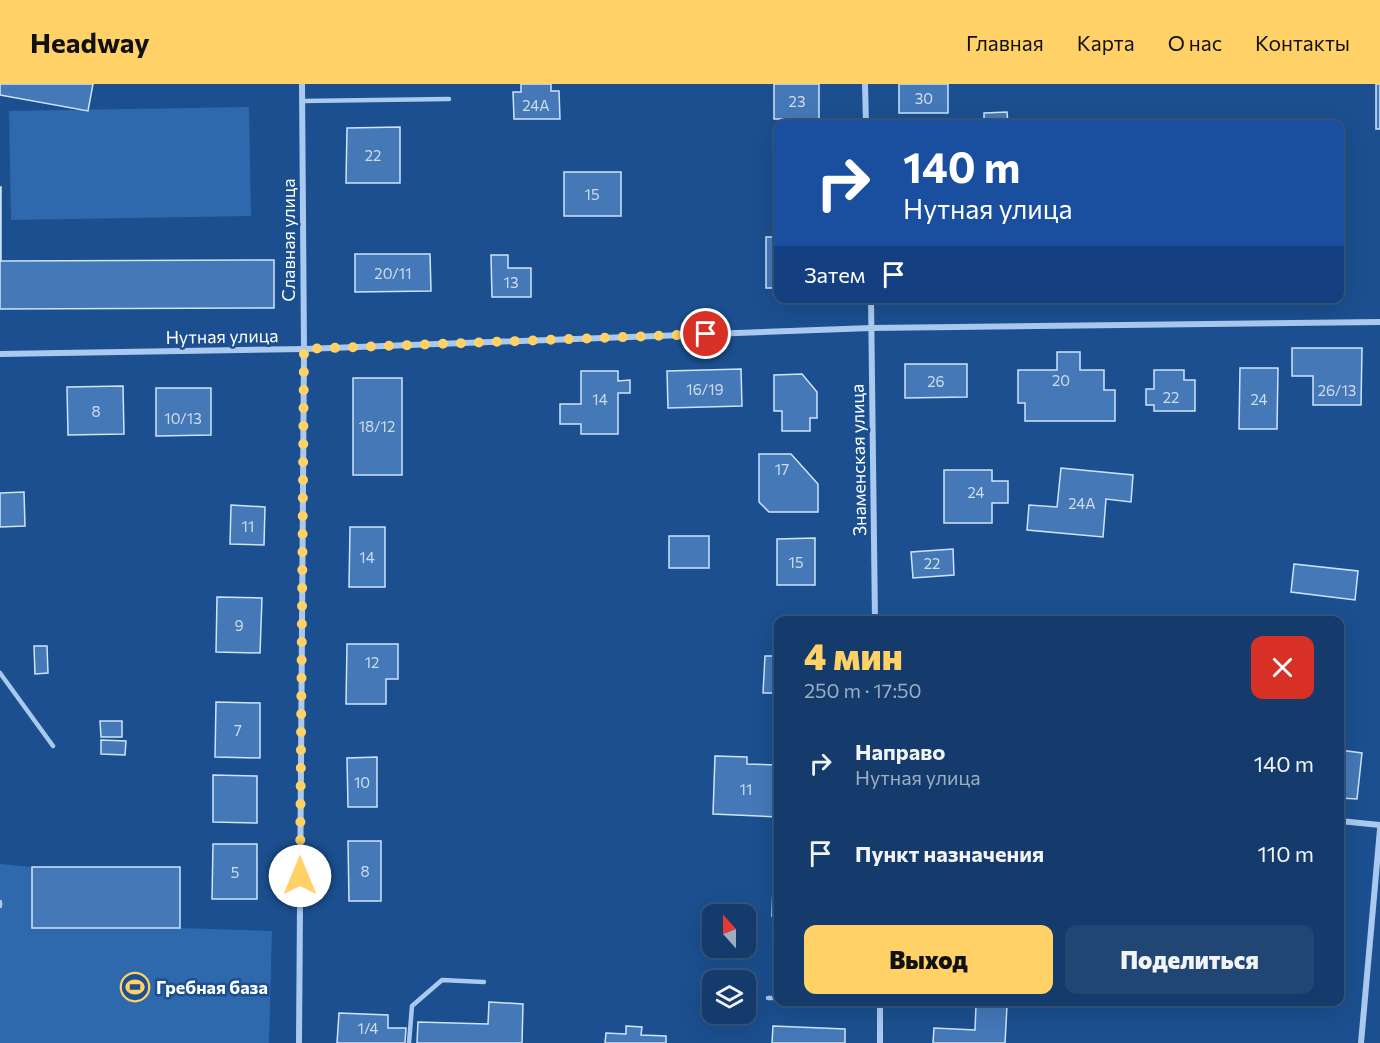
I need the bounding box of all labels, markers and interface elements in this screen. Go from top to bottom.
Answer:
text: Headway [30,25,150,59]
text: Главная [966,30,1044,55]
text: Карта [1077,30,1135,55]
text: О нас [1168,30,1222,55]
text: Контакты [1255,30,1350,55]
house number: 30 [915,89,933,107]
house number: 23 [789,92,805,110]
house number: 24А [522,96,550,114]
text: 140 m [903,140,1020,192]
icon: right [804,144,882,222]
house number: 22 [365,146,381,164]
street label: Славная улица [277,178,299,302]
house number: 15 [584,185,600,203]
text: Нутная улица [903,192,1073,225]
icon: arrive [877,258,910,291]
text: Затем [804,261,865,288]
house number: 20/11 [374,264,412,282]
house number: 13 [504,273,518,291]
pin [680,308,731,359]
icon: arrive [689,317,722,350]
street label: Нутная улица [165,324,279,348]
house number: 20 [1052,371,1070,389]
house number: 26 [927,372,945,390]
house number: 16/19 [686,380,724,398]
house number: 26/13 [1318,381,1356,399]
street label: Знаменская улица [846,384,870,536]
house number: 22 [1163,388,1179,406]
house number: 14 [592,390,608,408]
house number: 24 [1250,390,1268,408]
house number: 8 [91,402,101,420]
house number: 10/13 [164,409,202,427]
house number: 18/12 [359,417,395,435]
house number: 17 [775,460,789,478]
house number: 24 [967,483,985,501]
house number: 24А [1068,494,1096,512]
house number: 11 [242,517,254,535]
house number: 14 [359,548,375,566]
house number: 15 [788,553,804,571]
house number: 22 [924,554,940,572]
house number: 9 [234,616,244,634]
text: 4 мин [804,633,903,677]
button: close [1251,636,1314,699]
house number: 12 [365,653,379,671]
text: 250 m · 17:50 [804,678,922,702]
house number: 7 [234,721,242,739]
text: Направо [855,738,945,765]
icon: right [804,747,837,780]
text: 140 m [1254,750,1314,777]
text: Нутная улица [855,765,981,789]
house number: 10 [354,773,370,791]
house number: 11 [740,780,752,798]
icon: arrive [804,837,837,870]
text: Пункт назначения [855,840,1044,867]
text: 110 m [1257,840,1314,867]
position arrow [268,844,332,908]
house number: 8 [360,862,370,880]
house number: 5 [231,863,239,881]
north arrow [702,904,756,958]
map controls [702,904,756,1024]
button: Выход [804,925,1053,994]
button: Поделиться [1065,925,1314,994]
button: layers [702,970,756,1024]
sports icon: Гребная база [119,971,151,1003]
place label: Гребная база [156,976,268,998]
house number: 1/4 [358,1019,378,1037]

